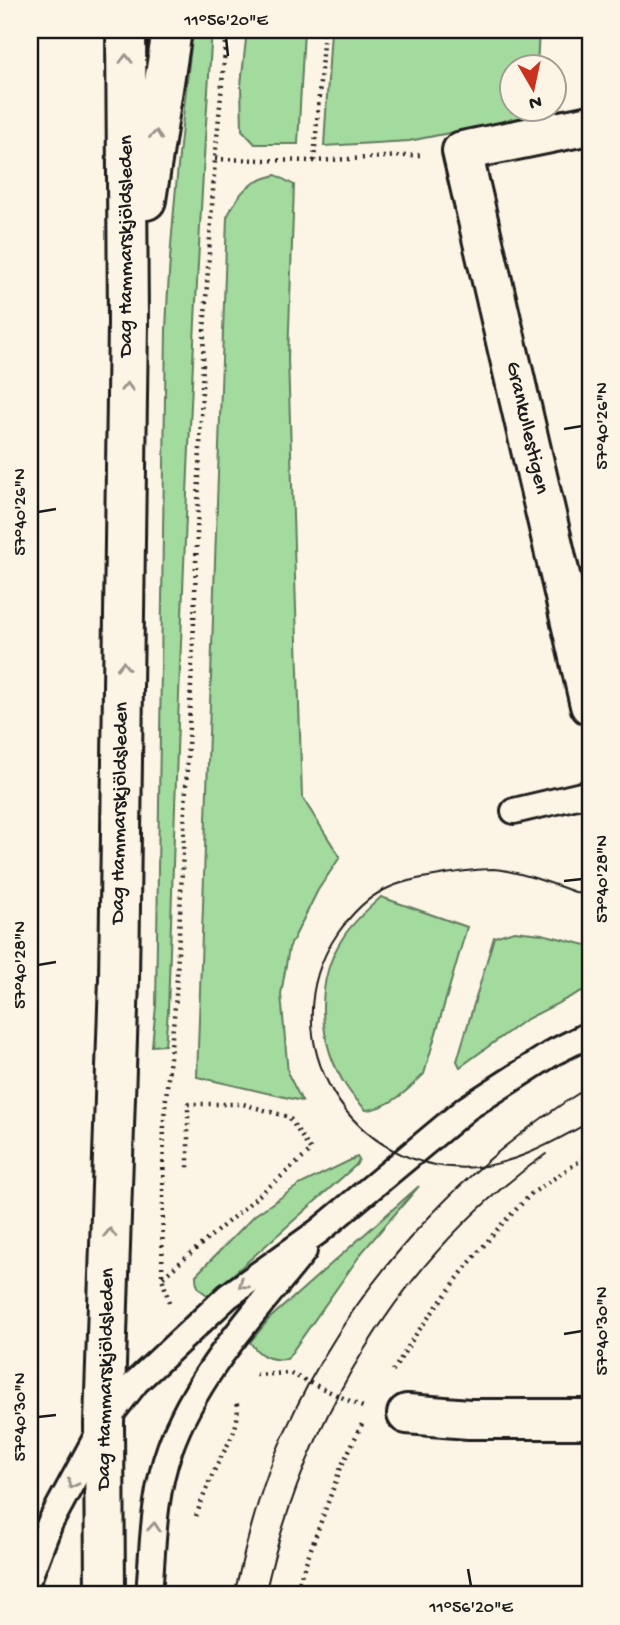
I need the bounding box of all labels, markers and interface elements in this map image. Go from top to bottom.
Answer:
text: 11°56'20"E [183,11,269,32]
north arrow [498,52,568,122]
one-way arrow [118,53,134,64]
text: N [527,89,543,114]
one-way arrow [148,129,163,141]
street label: Dag Hammarskjöldsleden [115,135,140,359]
street label: Grankullestigen [499,359,553,497]
one-way arrow [119,381,135,392]
text: 57°40'26"N [593,382,614,470]
text: 57°40'26"N [11,468,32,556]
one-way arrow [115,660,131,671]
street label: Dag Hammarskjöldsleden [107,702,135,926]
text: 57°40'28"N [593,835,614,923]
text: 57°40'28"N [11,921,32,1009]
one-way arrow [103,1227,118,1238]
street label: Dag Hammarskjöldsleden [93,1268,121,1492]
one-way arrow [238,1276,251,1289]
text: 57°40'30"N [593,1286,614,1376]
text: 57°40'30"N [11,1372,32,1462]
one-way arrow [66,1476,80,1489]
one-way arrow [146,1521,161,1532]
text: 11°56'20"E [428,1598,514,1619]

